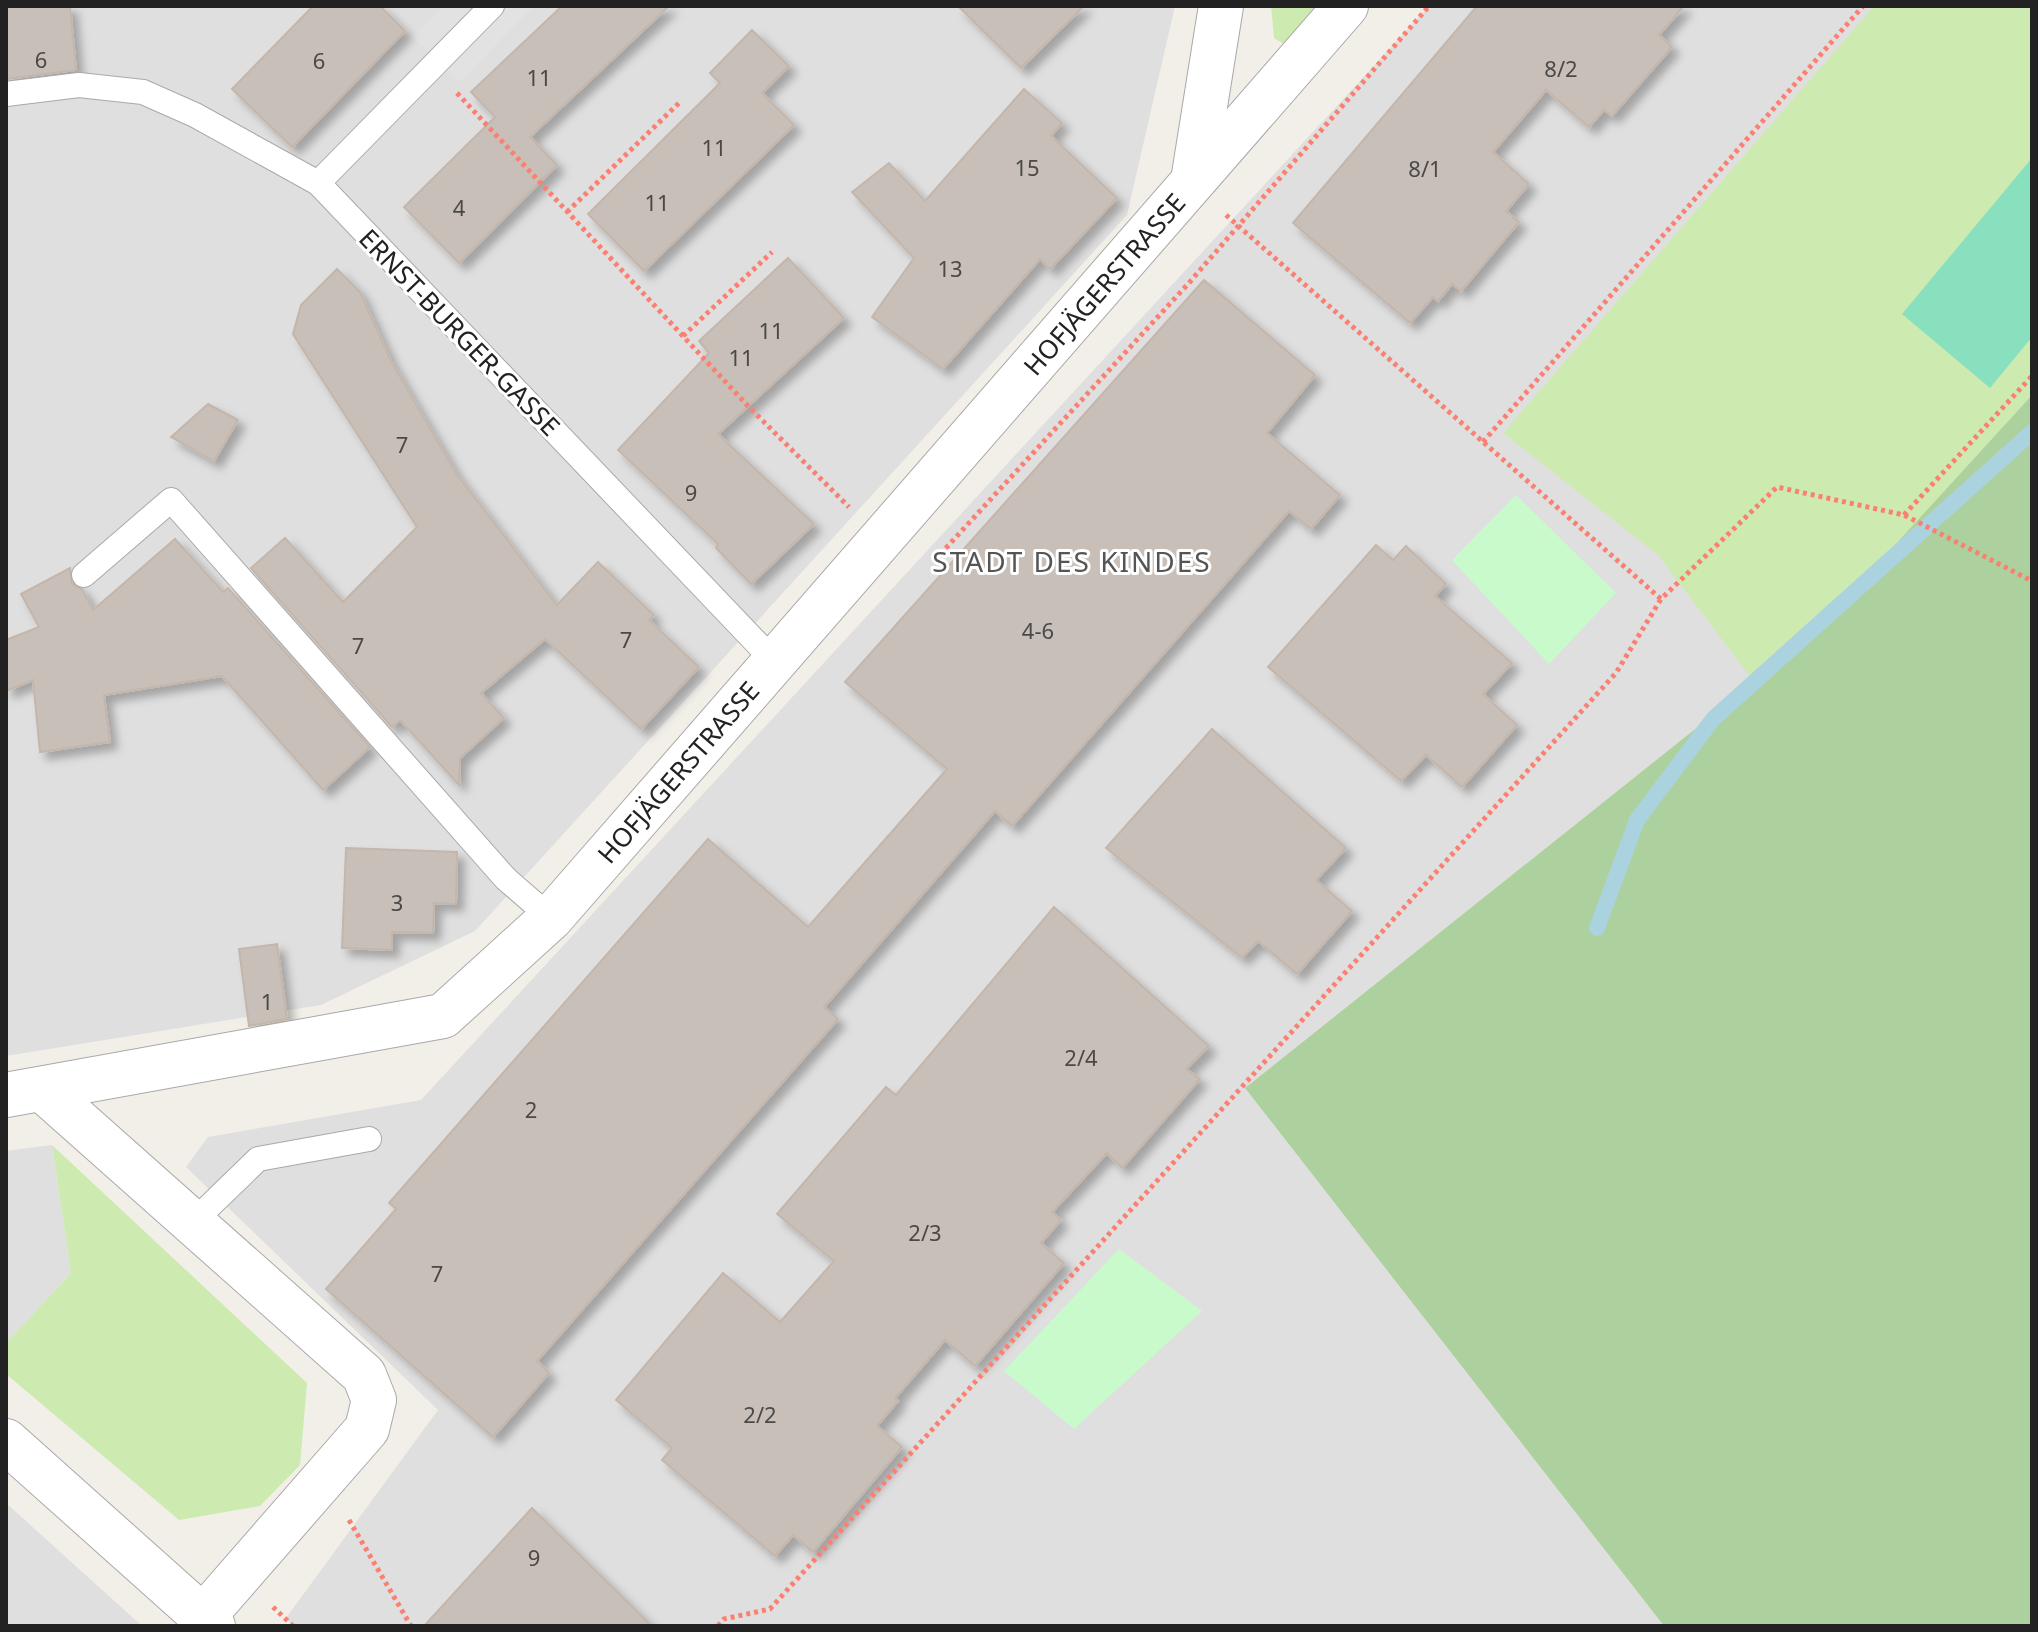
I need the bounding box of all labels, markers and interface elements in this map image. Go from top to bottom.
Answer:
house number: 6 [35,44,47,74]
house number: 6 [313,45,325,75]
house number: 8/2 [1544,53,1578,83]
house number: 11 [526,62,552,92]
house number: 11 [701,132,727,162]
house number: 15 [1014,152,1040,182]
house number: 8/1 [1408,153,1442,183]
street label: HOFJÄGERSTRASSE [1015,185,1193,383]
house number: 11 [644,187,670,217]
house number: 4 [453,192,466,222]
street label: ERNST-BURGER-GASSE [352,221,568,443]
house number: 13 [937,253,963,283]
house number: 11 [758,315,784,345]
house number: 11 [728,342,754,372]
house number: 7 [396,429,408,459]
house number: 9 [685,477,697,507]
district label: STADT DES KINDES [932,542,1212,580]
house number: 4-6 [1022,615,1054,645]
house number: 7 [620,624,632,654]
house number: 7 [352,630,364,660]
street label: HOFJÄGERSTRASSE [589,673,767,871]
house number: 3 [391,887,403,917]
house number: 1 [261,986,273,1016]
house number: 2/4 [1064,1042,1098,1072]
house number: 2 [525,1094,537,1124]
house number: 2/3 [908,1217,942,1247]
house number: 7 [431,1258,443,1288]
house number: 2/2 [743,1399,777,1429]
house number: 9 [528,1542,540,1572]

